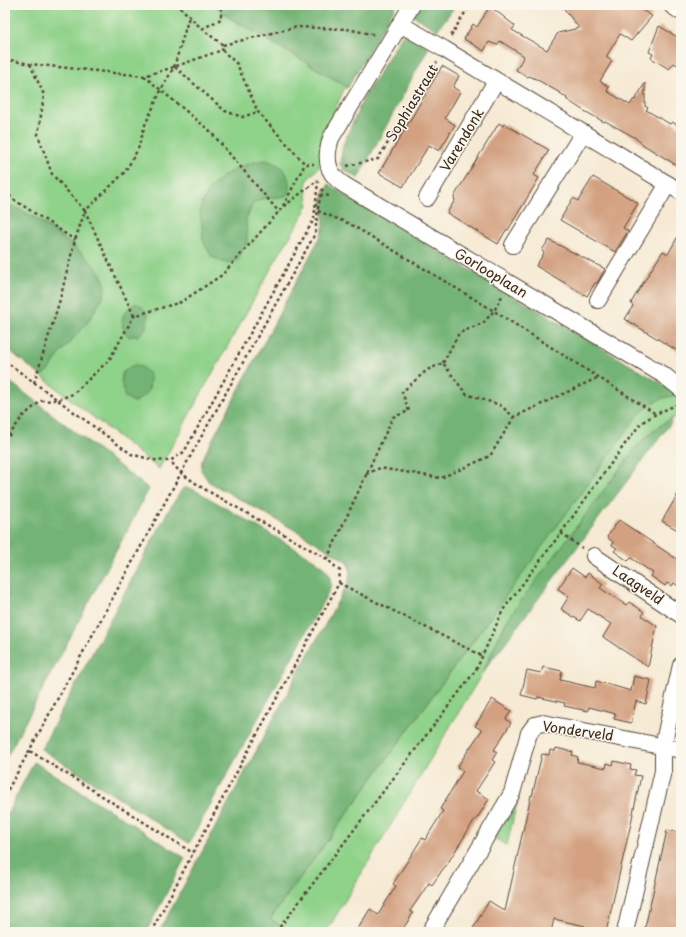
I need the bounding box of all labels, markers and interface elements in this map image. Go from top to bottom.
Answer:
street label: Sophiastraat [380,60,443,146]
street label: Varendonk [434,104,489,176]
street label: Gorlooplaan [451,242,532,303]
street label: Laagveld [608,560,668,609]
street label: Vonderveld [541,715,615,746]

